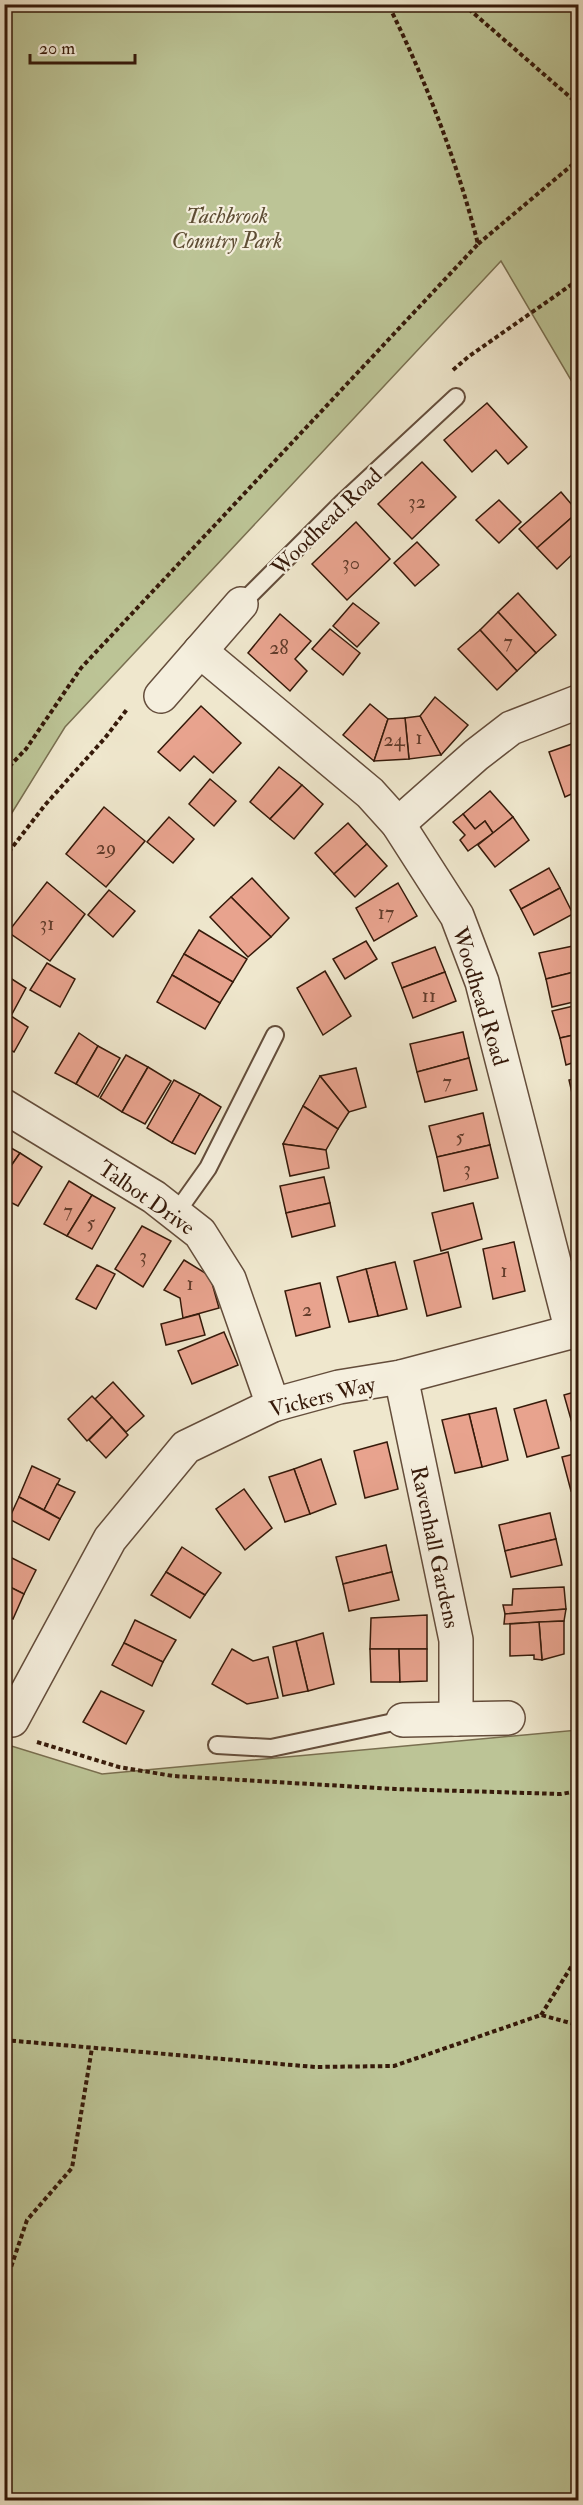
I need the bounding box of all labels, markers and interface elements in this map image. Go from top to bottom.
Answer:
scale bar [30,27,135,65]
text: 20 m [39,37,75,60]
park label: Tachbrook Country Park [172,202,282,255]
street label: Woodhead Road [265,462,388,582]
house number: 32 [408,489,426,514]
house number: 30 [342,550,360,575]
house number: 7 [503,629,513,654]
house number: 28 [269,635,289,660]
house number: 1 [415,725,423,750]
house number: 24 [384,727,406,752]
house number: 29 [96,835,116,860]
house number: 17 [378,900,394,925]
house number: 31 [40,911,54,936]
street label: Woodhead Road [445,923,514,1069]
house number: 11 [422,983,436,1008]
house number: 7 [442,1069,452,1094]
house number: 5 [456,1124,465,1149]
street label: Talbot Drive [93,1154,200,1241]
house number: 3 [463,1156,471,1181]
house number: 7 [63,1198,73,1223]
house number: 5 [87,1210,96,1235]
house number: 3 [139,1243,147,1268]
house number: 1 [500,1258,508,1283]
house number: 1 [186,1271,194,1296]
house number: 2 [302,1297,312,1322]
street label: Vickers Way [266,1370,379,1424]
street label: Ravenhall Gardens [404,1463,466,1631]

